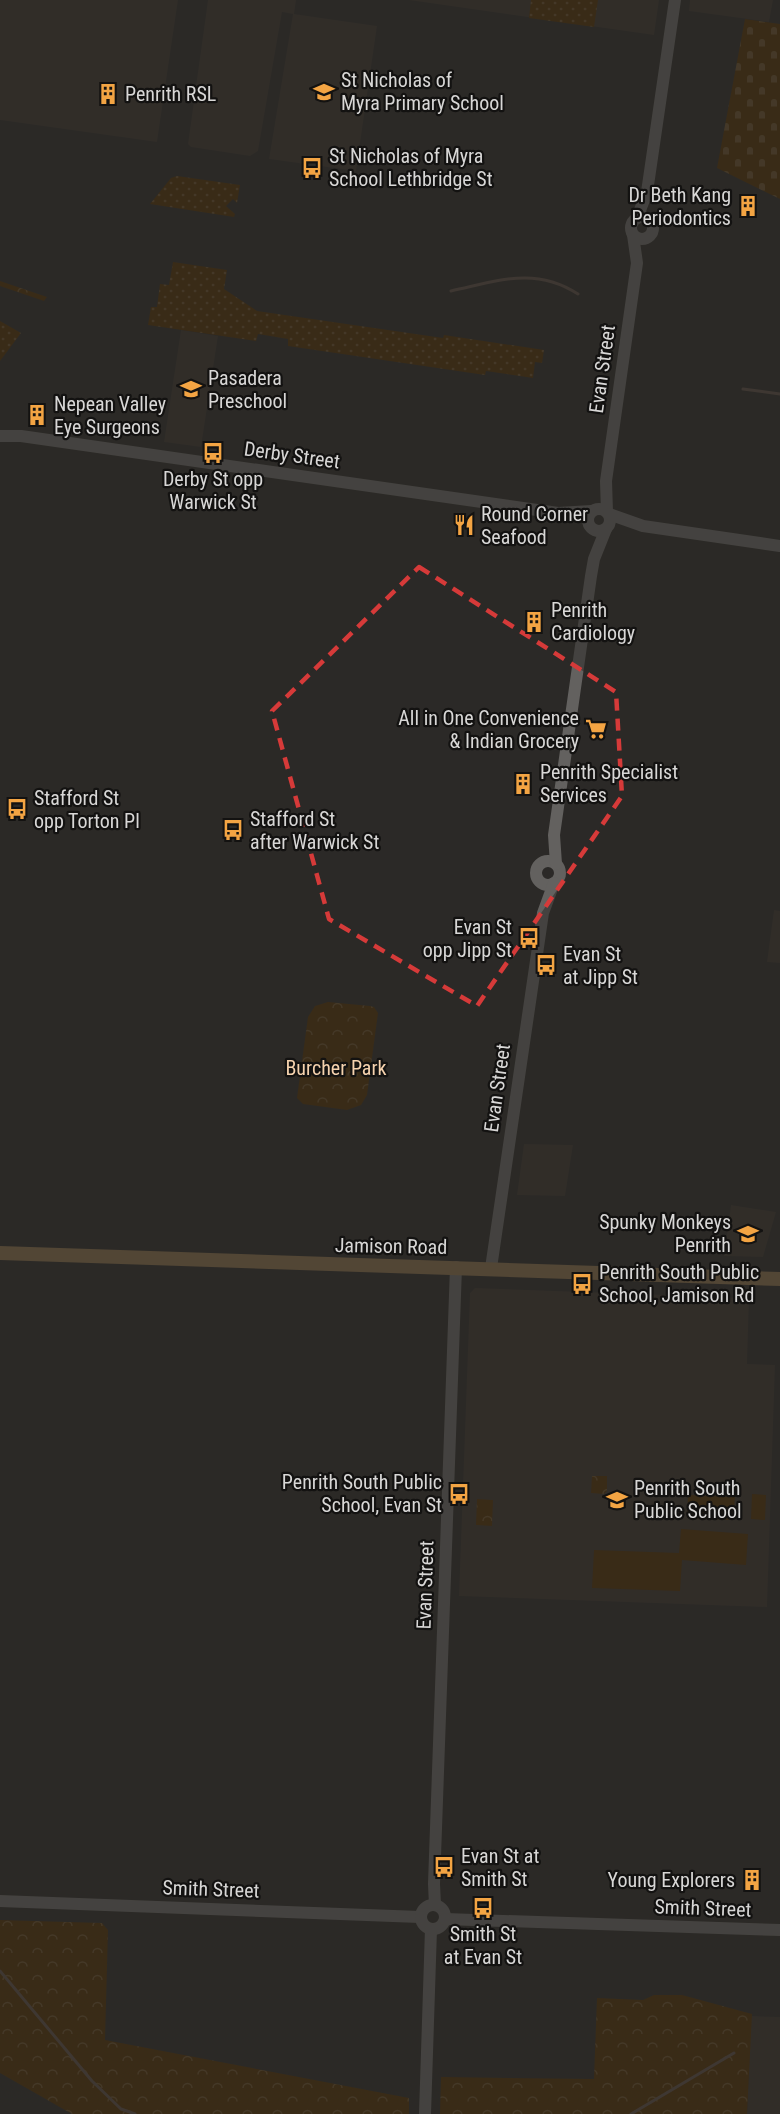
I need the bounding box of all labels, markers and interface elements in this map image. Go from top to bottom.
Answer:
place label: St Nicholas of Myra Primary School [341,68,504,115]
school or university icon: St Nicholas of Myra Primary School [312,80,336,104]
building icon: Penrith RSL [96,82,120,106]
place label: Penrith RSL [125,82,216,106]
place label: St Nicholas of Myra School Lethbridge St [329,144,493,191]
bus stop icon: St Nicholas of Myra School Lethbridge St [300,156,324,180]
place label: Dr Beth Kang Periodontics [628,183,731,230]
building icon: Dr Beth Kang Periodontics [736,194,760,218]
street label: Evan Street [584,323,620,415]
place label: Pasadera Preschool [208,366,287,413]
school or university icon: Pasadera Preschool [179,377,203,401]
place label: Nepean Valley Eye Surgeons [54,392,166,439]
building icon: Nepean Valley Eye Surgeons [25,403,49,427]
street label: Derby Street [243,436,341,474]
bus stop icon: Derby St opp Warwick St [201,441,225,465]
place label: Derby St opp Warwick St [163,467,263,514]
place label: Round Corner Seafood [481,502,588,549]
restaurant icon: Round Corner Seafood [452,513,476,537]
place label: Penrith Cardiology [551,598,635,645]
building icon: Penrith Cardiology [522,610,546,634]
place label: All in One Convenience & Indian Grocery [398,706,579,753]
supermarket icon: All in One Convenience & Indian Grocery [584,717,608,741]
place label: Penrith Specialist Services [540,760,678,807]
building icon: Penrith Specialist Services [511,772,535,796]
place label: Stafford St opp Torton Pl [34,786,140,833]
bus stop icon: Stafford St opp Torton Pl [5,797,29,821]
place label: Stafford St after Warwick St [250,807,379,854]
bus stop icon: Stafford St after Warwick St [221,818,245,842]
place label: Evan St opp Jipp St [423,915,512,962]
bus stop icon: Evan St opp Jipp St [517,926,541,950]
place label: Evan St at Jipp St [563,942,638,989]
bus stop icon: Evan St at Jipp St [534,953,558,977]
street label: Evan Street [479,1042,515,1134]
park label: Burcher Park [285,1056,387,1080]
place label: Spunky Monkeys Penrith [599,1210,731,1257]
school or university icon: Spunky Monkeys Penrith [736,1222,760,1246]
street label: Jamison Road [335,1233,447,1259]
place label: Penrith South Public School, Jamison Rd [599,1260,759,1307]
bus stop icon: Penrith South Public School, Jamison Rd [570,1272,594,1296]
place label: Penrith South Public School, Evan St [282,1470,442,1517]
place label: Penrith South Public School [634,1476,742,1523]
bus stop icon: Penrith South Public School, Evan St [447,1482,471,1506]
school or university icon: Penrith South Public School [605,1488,629,1512]
street label: Evan Street [411,1540,439,1630]
place label: Evan St at Smith St [461,1844,539,1891]
bus stop icon: Evan St at Smith St [432,1855,456,1879]
place label: Young Explorers [608,1868,735,1892]
building icon: Young Explorers [740,1868,764,1892]
street label: Smith Street [162,1875,260,1903]
street label: Smith Street [654,1894,752,1922]
bus stop icon: Smith St at Evan St [471,1896,495,1920]
place label: Smith St at Evan St [444,1922,522,1969]

